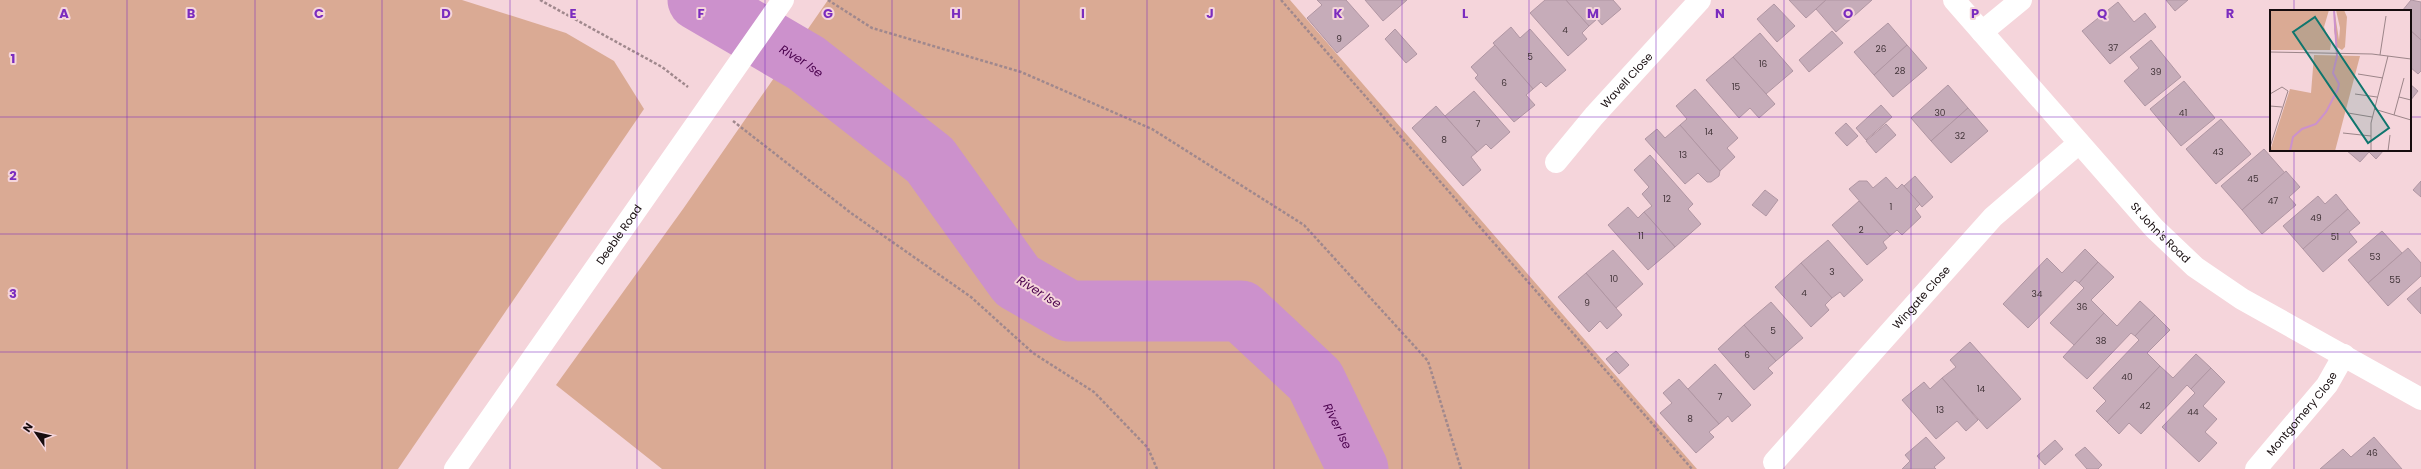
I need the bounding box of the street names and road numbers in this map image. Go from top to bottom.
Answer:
street label: Wavell Close [1597,49,1656,112]
street label: St John's Road [2127,199,2194,266]
street label: Deeble Road [592,201,646,268]
street label: Wingate Close [1889,262,1954,332]
street label: Montgomery Close [2263,369,2341,459]

